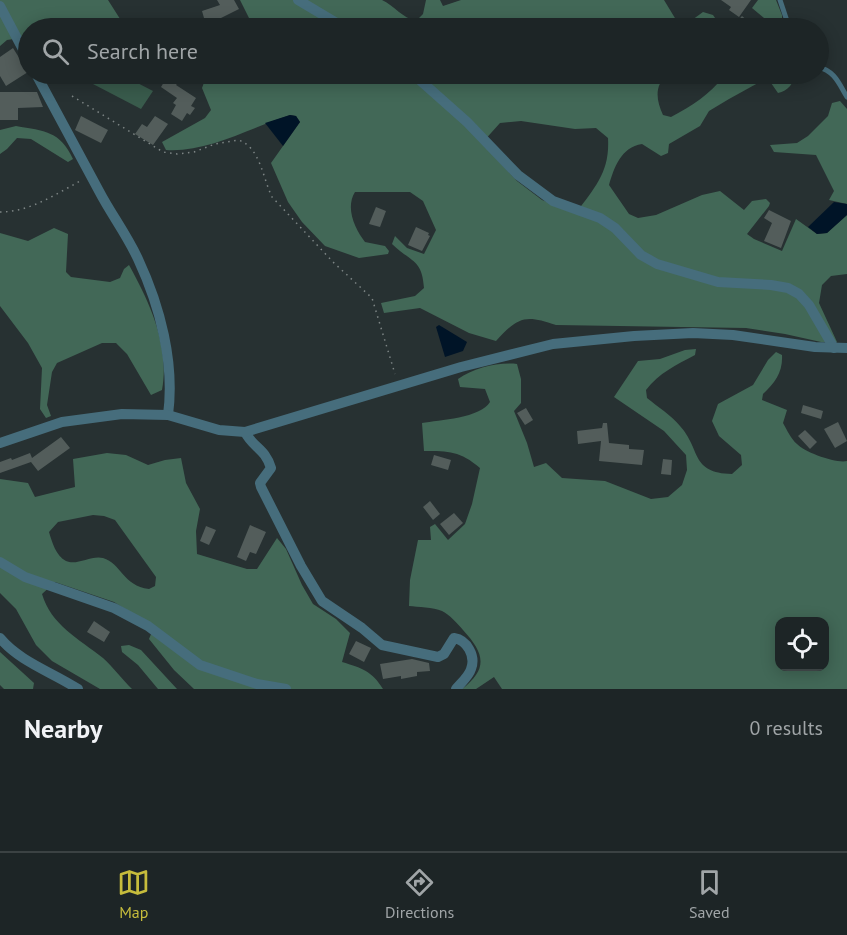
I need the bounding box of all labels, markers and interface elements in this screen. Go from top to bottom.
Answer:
search box [18,18,829,84]
icon: search [39,35,72,68]
text: Search here [87,37,198,65]
map controls [775,617,829,671]
button: locate [775,617,829,671]
text: Nearby [24,712,102,745]
text: 0 results [750,715,823,741]
tab: Map [117,866,150,922]
tab: Directions [385,866,454,922]
tab: Saved [689,866,730,922]

